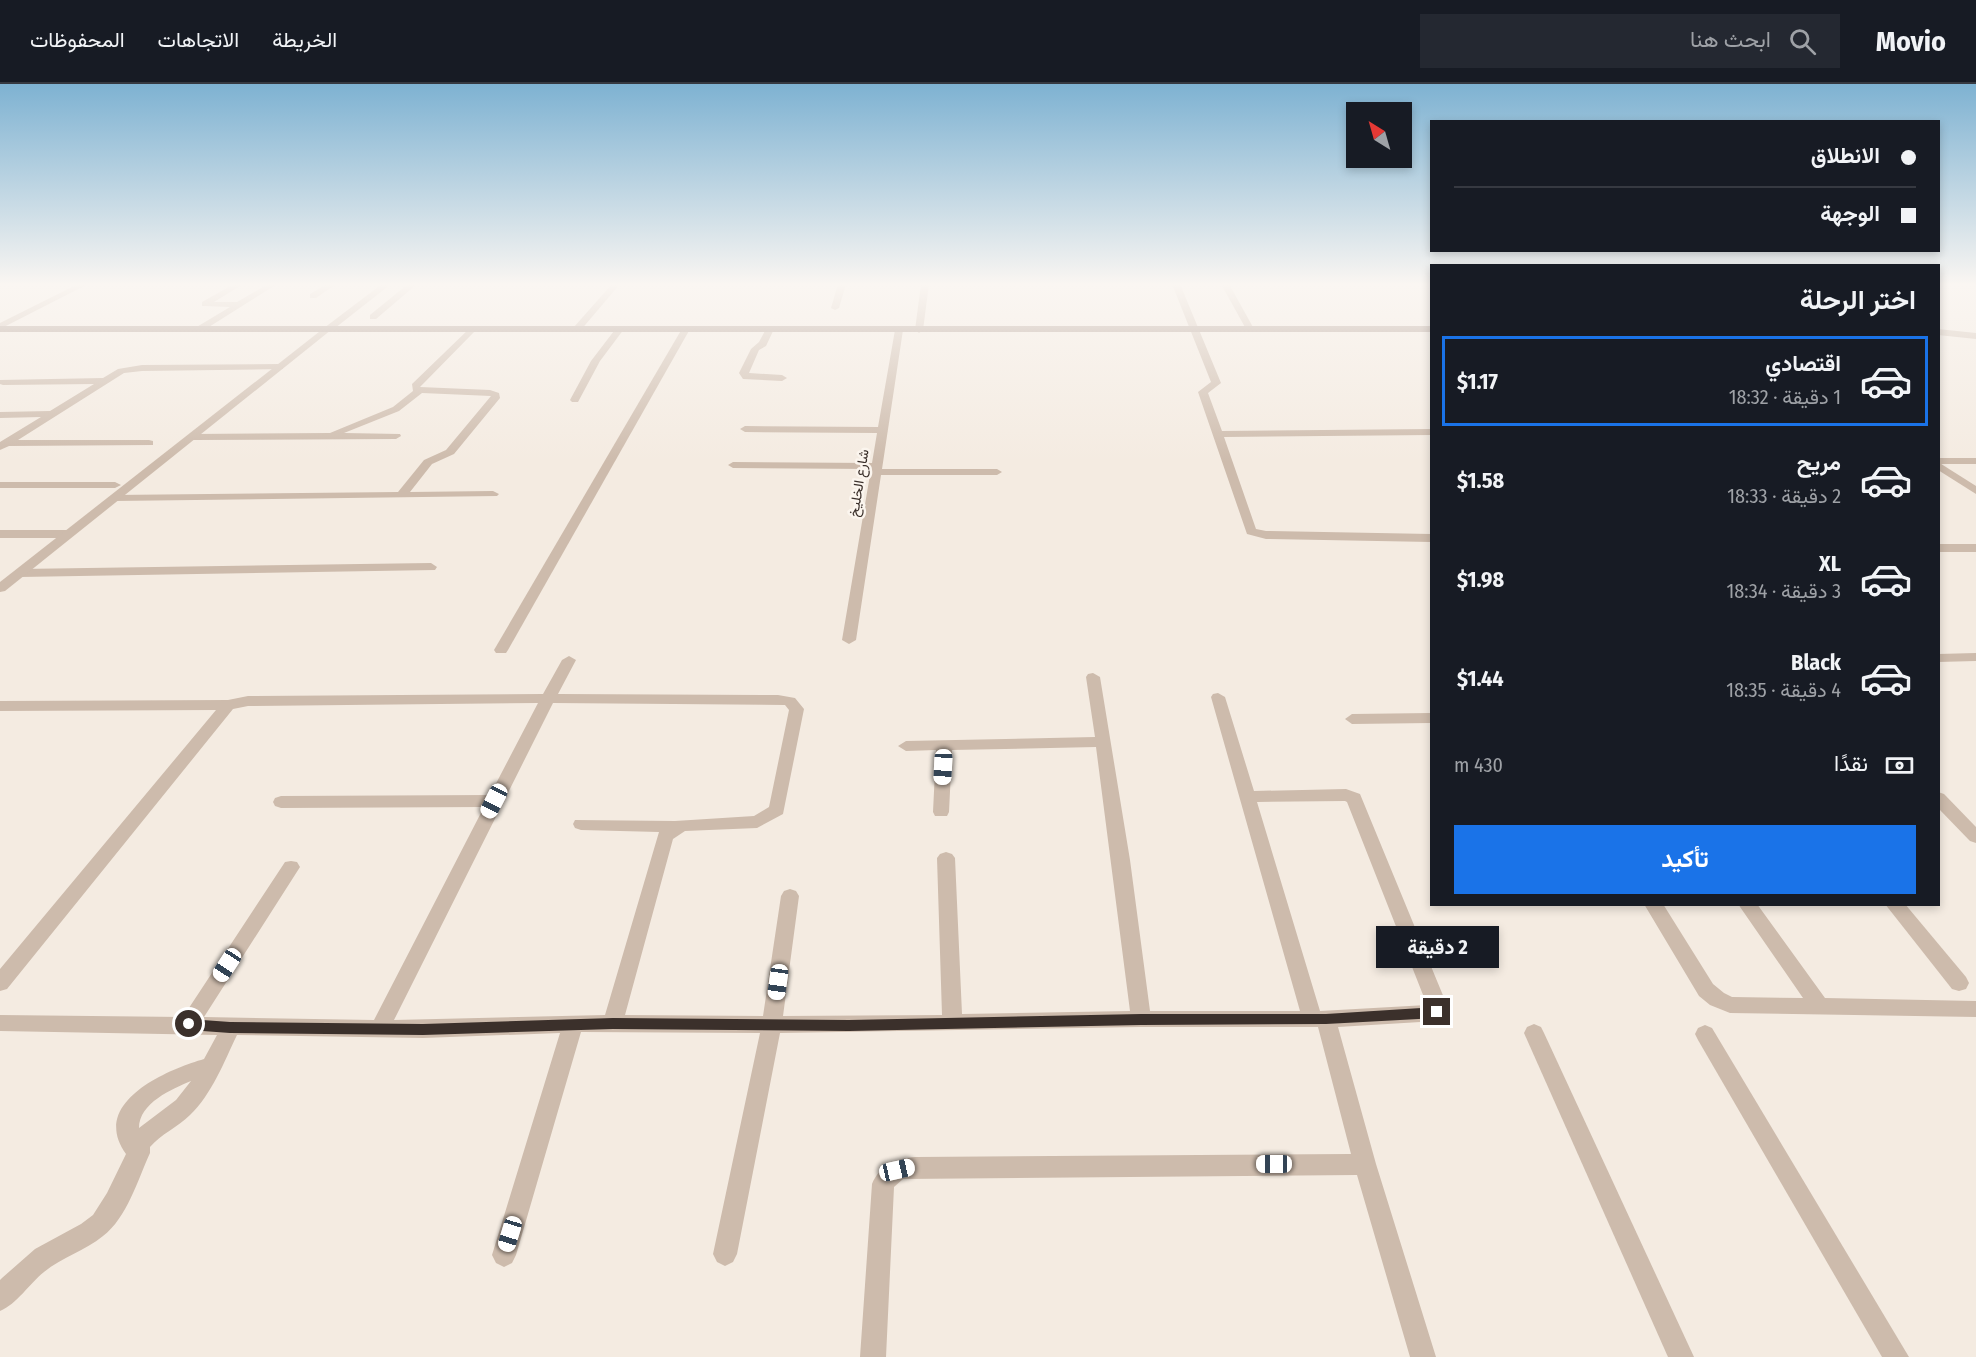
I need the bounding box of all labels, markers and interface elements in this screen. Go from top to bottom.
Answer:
search box [1420,14,1840,68]
icon: search [1786,25,1819,58]
text: Movio [1876,25,1946,58]
text: ابحث هنا [1690,26,1771,53]
text: المحفوظات [30,27,125,53]
text: الاتجاهات [158,27,239,53]
text: الخريطة [272,27,337,53]
north arrow [1346,102,1412,168]
map controls [1346,102,1412,168]
text: الانطلاق [1811,142,1880,169]
text: الوجهة [1820,200,1880,227]
text: اختر الرحلة [1800,284,1916,316]
text: اقتصادي [1765,350,1841,377]
icon: car [1859,354,1913,408]
text: $1.17 [1457,368,1498,395]
text: 1 دقيقة · 18:32 [1729,385,1841,409]
street label: شارع الخليخ [845,448,875,518]
text: مريح [1797,449,1841,476]
icon: car [1859,453,1913,507]
text: $1.58 [1457,467,1504,494]
text: 2 دقيقة · 18:33 [1727,484,1841,508]
text: XL [1819,550,1841,577]
icon: car [1859,552,1913,606]
text: $1.98 [1457,566,1504,593]
text: 3 دقيقة · 18:34 [1727,579,1841,603]
text: Black [1791,649,1841,676]
icon: car [1859,651,1913,705]
text: $1.44 [1457,665,1504,692]
text: 4 دقيقة · 18:35 [1726,678,1841,702]
car [933,749,953,785]
icon: cash [1883,749,1916,782]
text: نقدًا [1834,750,1868,777]
text: 430 m [1454,753,1503,777]
car [478,781,510,821]
button: تأكيد [1454,825,1916,894]
callout: 2 دقيقة [1376,925,1498,967]
text: 2 دقيقة [1407,935,1468,959]
car [210,945,244,985]
car [767,963,789,1001]
route end [1423,998,1450,1025]
route start [175,1010,202,1037]
car [1256,1155,1292,1173]
car [877,1157,917,1183]
car [496,1214,524,1254]

